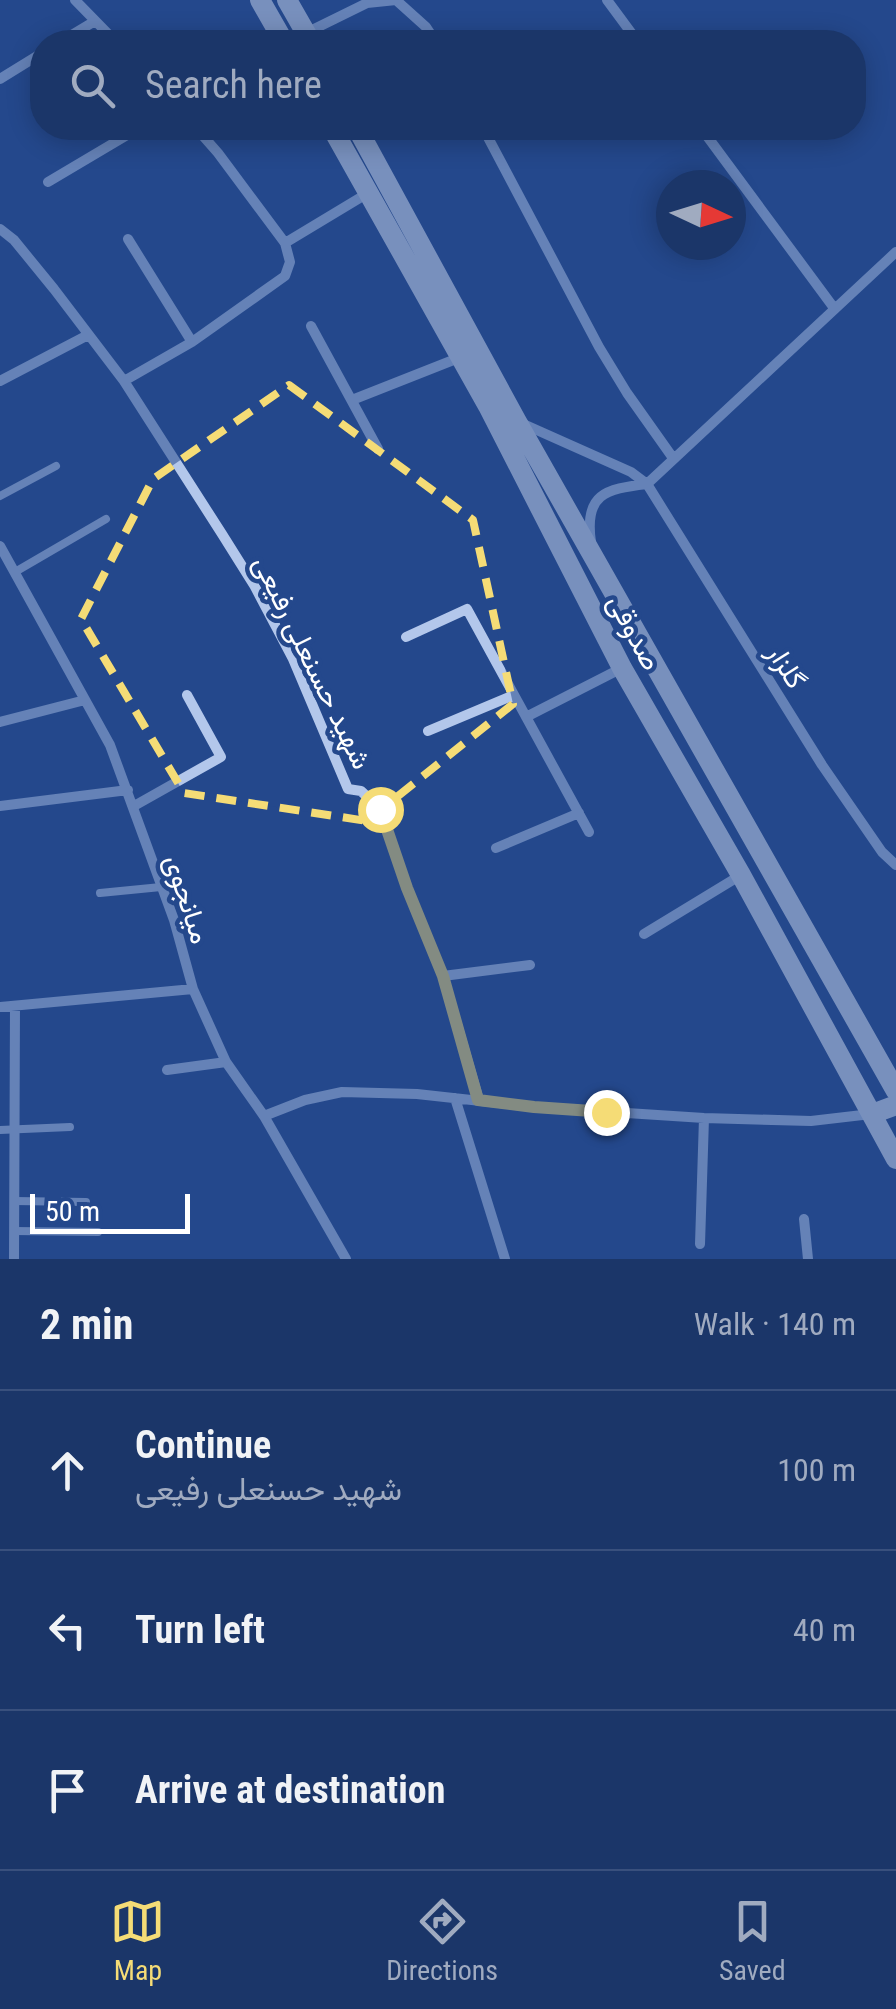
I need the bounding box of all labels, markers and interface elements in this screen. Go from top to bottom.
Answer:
search box [30,30,866,140]
icon: search [65,58,120,113]
text: Search here [145,63,322,107]
north arrow [656,170,746,260]
street label: شهید حسنعلی رفیعی [246,550,379,775]
street label: صدوقی [600,588,668,677]
street label: گلزار [759,637,813,695]
route start [358,787,404,833]
street label: میانجوی [157,850,217,948]
route end [584,1090,630,1136]
scale bar [30,1189,190,1234]
text: 50 m [45,1195,100,1228]
text: 2 min [40,1300,133,1349]
text: Walk · 140 m [694,1305,856,1343]
text: Continue [135,1423,271,1467]
icon: ahead [40,1443,95,1498]
text: 100 m [777,1451,856,1489]
text: شهید حسنعلی رفیعی [135,1470,402,1508]
icon: left [40,1603,95,1658]
text: Turn left [135,1608,265,1652]
text: 40 m [793,1611,856,1649]
icon: arrive [40,1763,95,1818]
text: Arrive at destination [135,1768,445,1812]
tab: Map [110,1894,165,1987]
tab: Directions [386,1894,498,1987]
tab: Saved [719,1894,786,1987]

